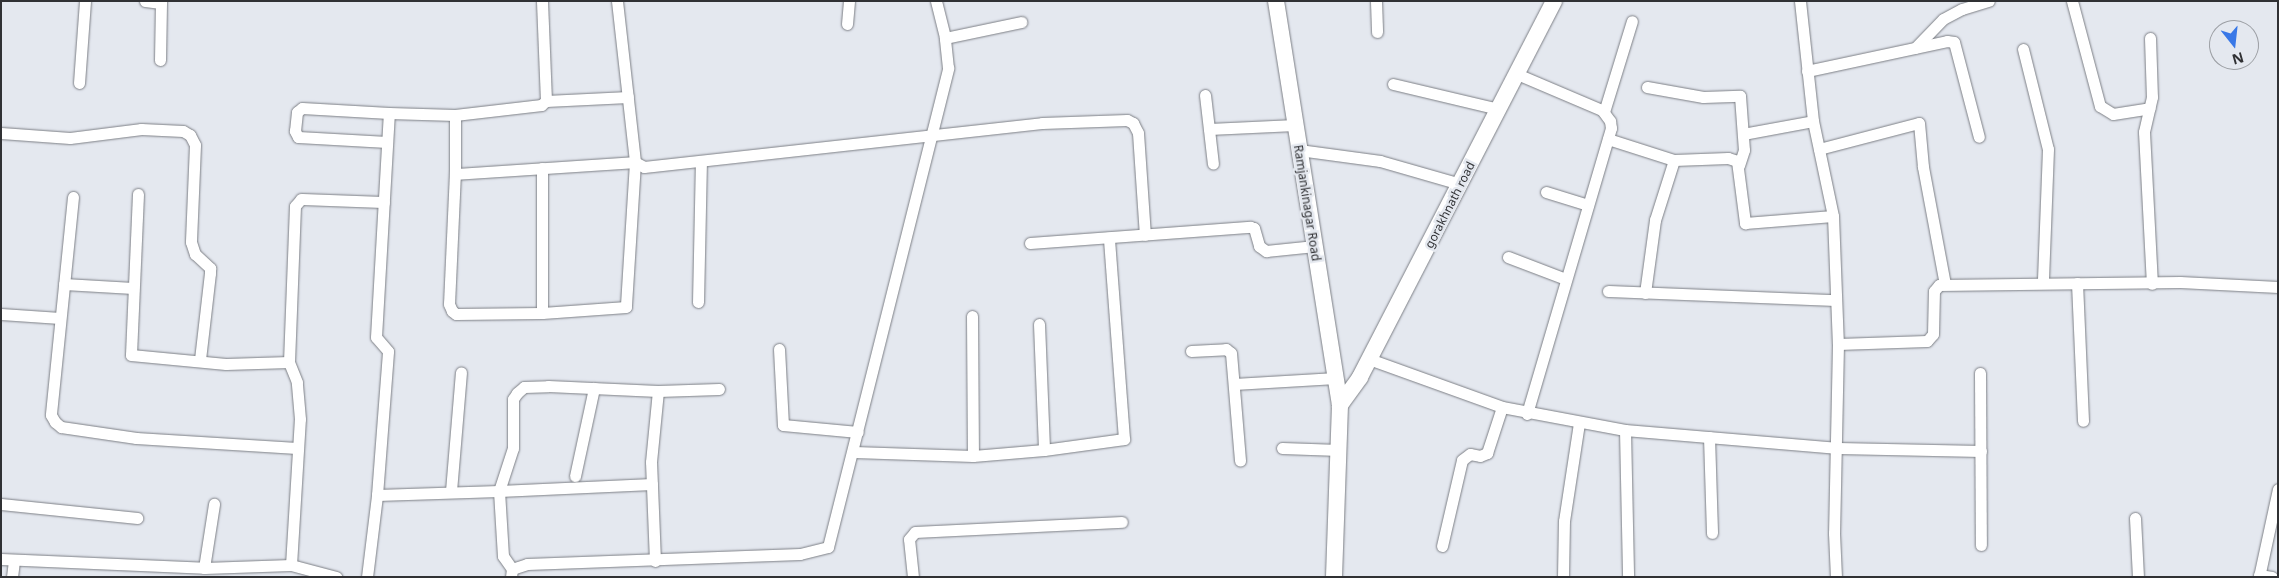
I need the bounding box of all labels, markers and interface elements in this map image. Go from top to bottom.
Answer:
north arrow [2209,20,2259,70]
text: N [2230,48,2246,70]
street label: Ramjankinagar Road [1291,144,1323,262]
street label: gorakhnath road [1422,159,1478,251]

